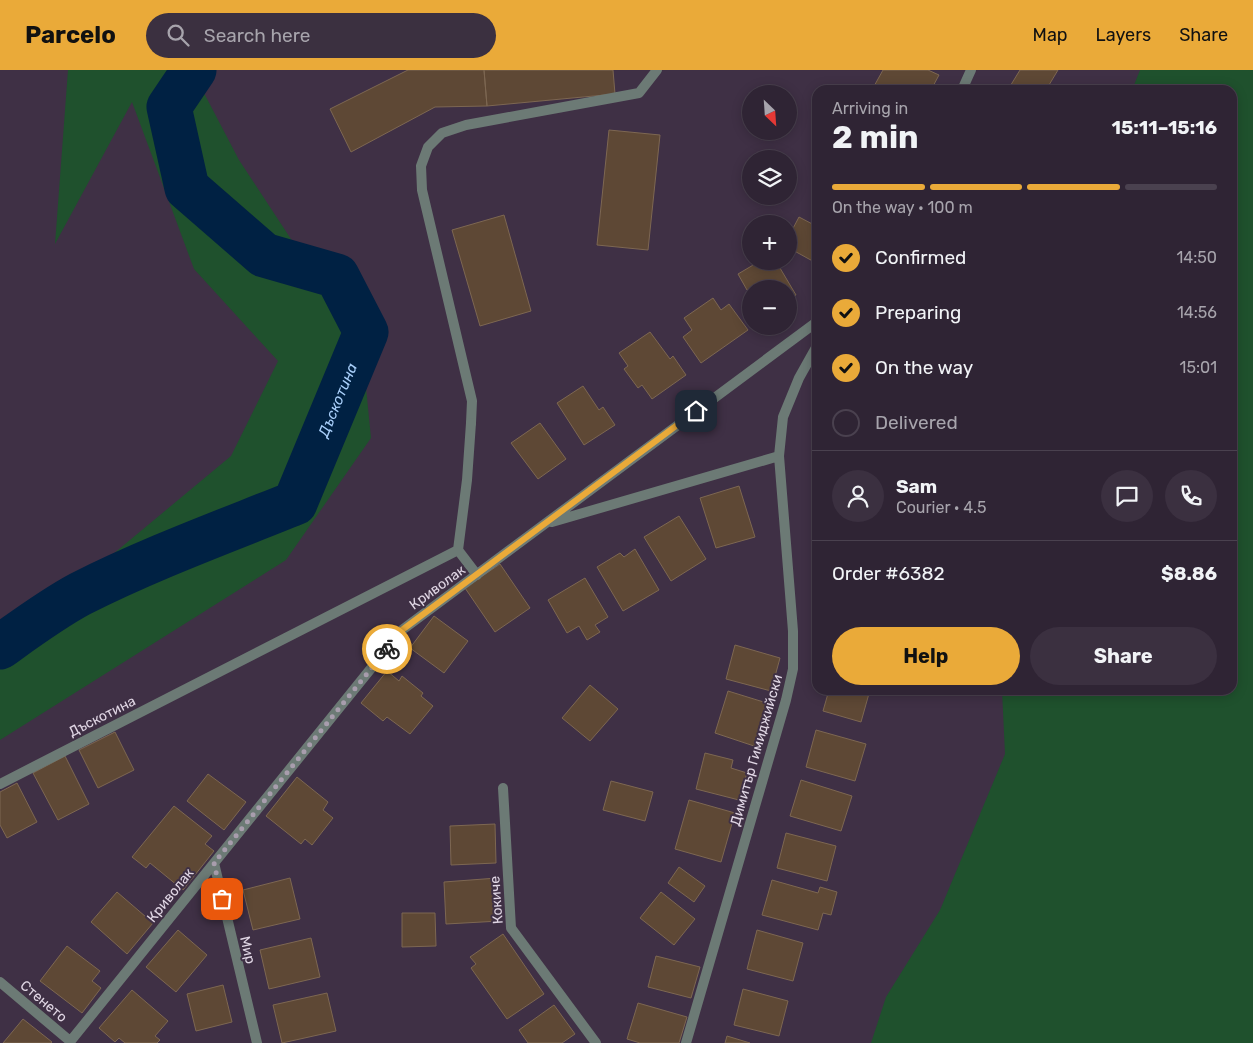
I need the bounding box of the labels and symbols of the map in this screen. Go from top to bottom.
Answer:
north arrow [742,85,798,140]
water label: Дъскотина [314,360,361,441]
pin [675,390,717,432]
street label: Криволак [406,561,469,613]
courier [362,624,412,674]
street label: Димитър Гимиджийски [727,673,786,828]
street label: Дъскотина [66,692,139,741]
street label: Криволак [143,864,198,926]
street label: Кокиче [486,875,507,925]
pin [201,878,243,920]
street label: Мир [236,935,259,966]
street label: Стенето [17,977,71,1026]

